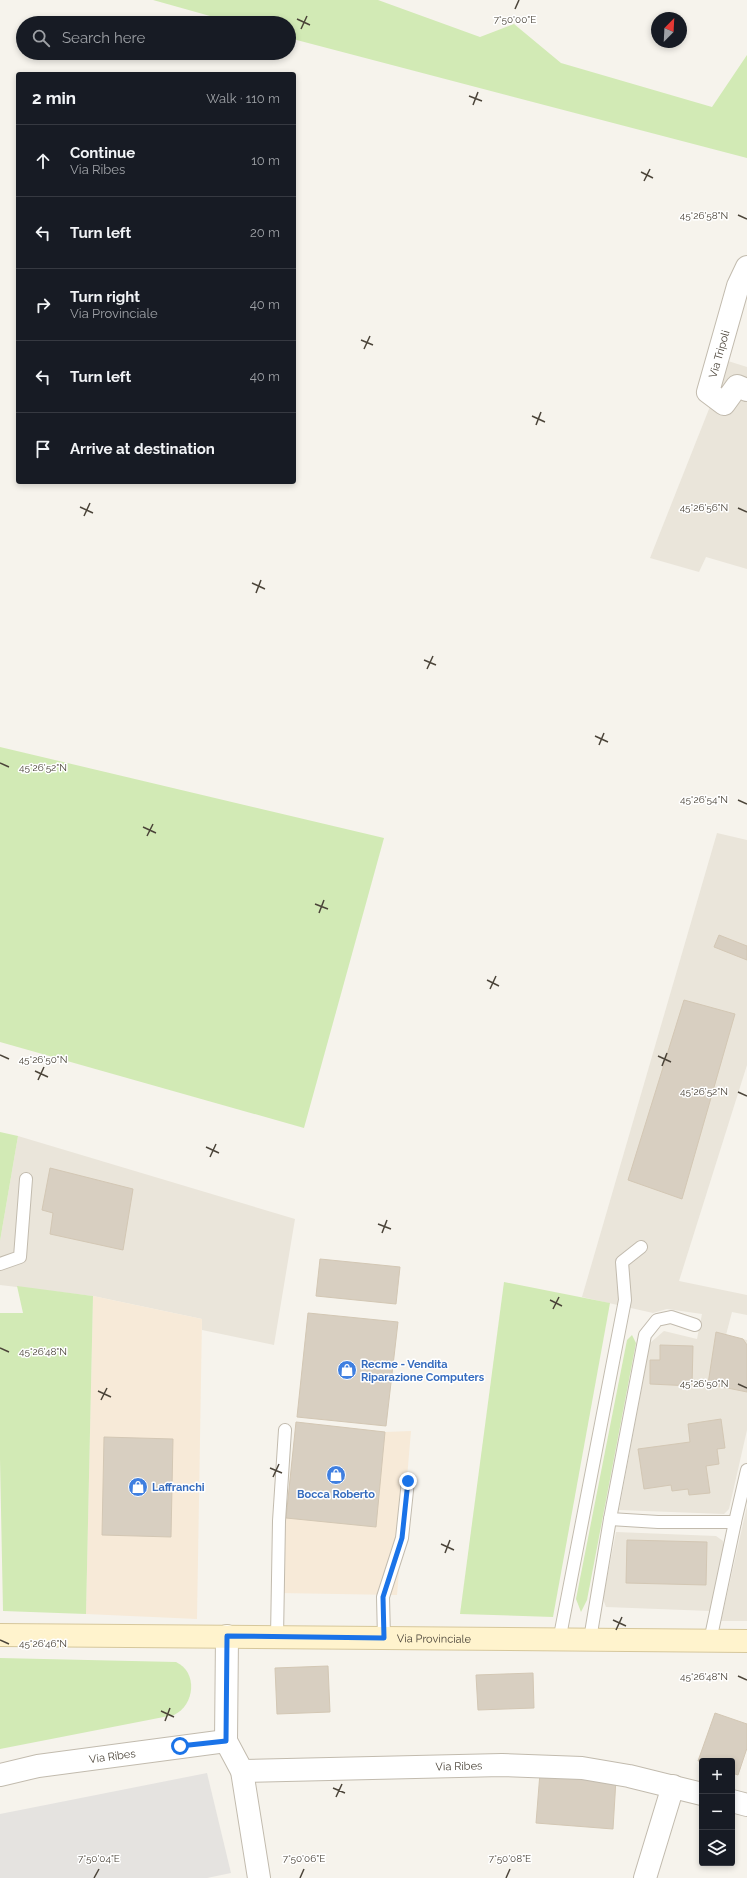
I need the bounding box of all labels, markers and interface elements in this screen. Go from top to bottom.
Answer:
north arrow [651,12,687,48]
text: 7°50'00"E [494,14,536,25]
search box [16,16,296,60]
icon: search [30,27,52,49]
text: Search here [62,29,145,47]
text: 2 min [32,88,76,108]
text: Walk · 110 m [206,91,280,106]
text: Continue [70,144,135,162]
icon: ahead [32,150,54,172]
text: 10 m [251,153,280,168]
text: Via Ribes [70,162,125,177]
text: 45°26'58"N [680,210,728,221]
icon: left [32,222,54,244]
text: Turn left [70,224,131,242]
text: 20 m [250,225,280,240]
text: Turn right [70,288,140,306]
icon: right [32,294,54,316]
text: 40 m [250,297,280,312]
text: Via Provinciale [70,306,158,321]
street label: Via Tripoli [706,329,732,380]
icon: left [32,366,54,388]
text: Turn left [70,368,131,386]
text: 40 m [250,369,280,384]
icon: arrive [32,438,54,460]
text: Arrive at destination [70,440,215,458]
text: 45°26'56"N [680,502,728,513]
text: 45°26'52"N [19,762,67,773]
text: 45°26'54"N [680,794,728,805]
text: 45°26'50"N [19,1054,67,1065]
text: 45°26'52"N [680,1086,728,1097]
text: 45°26'48"N [19,1346,67,1357]
place label: Recme - Vendita Riparazione Computers [361,1358,485,1384]
shop icon: Recme - Vendita Riparazione Computers [336,1359,358,1381]
text: 45°26'50"N [680,1378,728,1389]
shop icon: Bocca Roberto [325,1464,347,1486]
route end [399,1472,417,1490]
shop icon: Laffranchi [127,1476,149,1498]
place label: Laffranchi [152,1481,205,1494]
place label: Bocca Roberto [297,1488,375,1501]
street label: Via Provinciale [397,1632,472,1646]
text: 45°26'46"N [19,1638,67,1649]
text: 45°26'48"N [680,1671,728,1682]
route start [171,1737,189,1755]
street label: Via Ribes [88,1747,136,1766]
map controls [699,1758,735,1866]
button: + [699,1758,735,1794]
street label: Via Ribes [435,1759,483,1774]
button: − [699,1794,735,1830]
button: layers [699,1830,735,1866]
text: 7°50'04"E [78,1853,120,1864]
text: 7°50'06"E [283,1853,325,1864]
text: 7°50'08"E [489,1853,531,1864]

